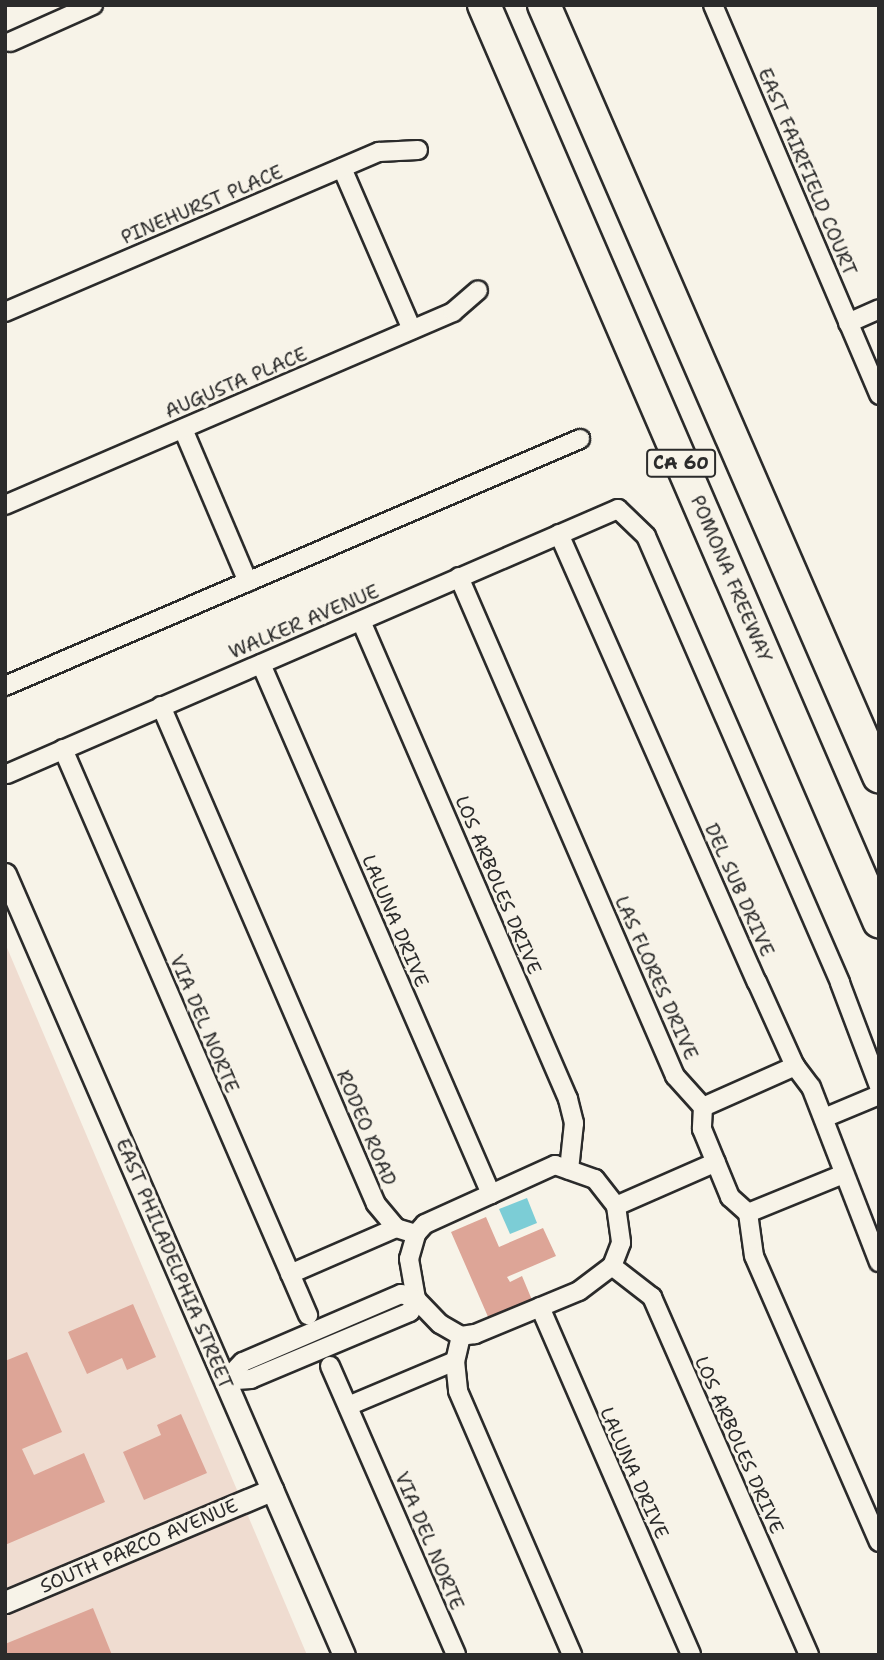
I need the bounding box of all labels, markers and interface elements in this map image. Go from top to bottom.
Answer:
street label: EAST FAIRFIELD COURT [753,65,861,279]
street label: PINEHURST PLACE [118,161,286,249]
street label: AUGUSTA PLACE [162,343,310,423]
road number: CA 60 [646,448,716,477]
street label: POMONA FREEWAY [685,492,777,666]
street label: WALKER AVENUE [226,580,382,664]
street label: LOS ARBOLES DRIVE [450,792,546,978]
street label: DEL SUB DRIVE [699,820,779,960]
street label: LALUNA DRIVE [357,851,433,991]
street label: LAS FLORES DRIVE [610,893,702,1063]
street label: VIA DEL NORTE [165,952,243,1096]
street label: RODEO ROAD [331,1067,401,1189]
street label: EAST PHILADELPHIA STREET [111,1135,237,1393]
street label: LOS ARBOLES DRIVE [690,1353,788,1537]
street label: LALUNA DRIVE [595,1404,673,1542]
street label: VIA DEL NORTE [390,1469,468,1613]
street label: SOUTH PARCO AVENUE [37,1494,241,1598]

